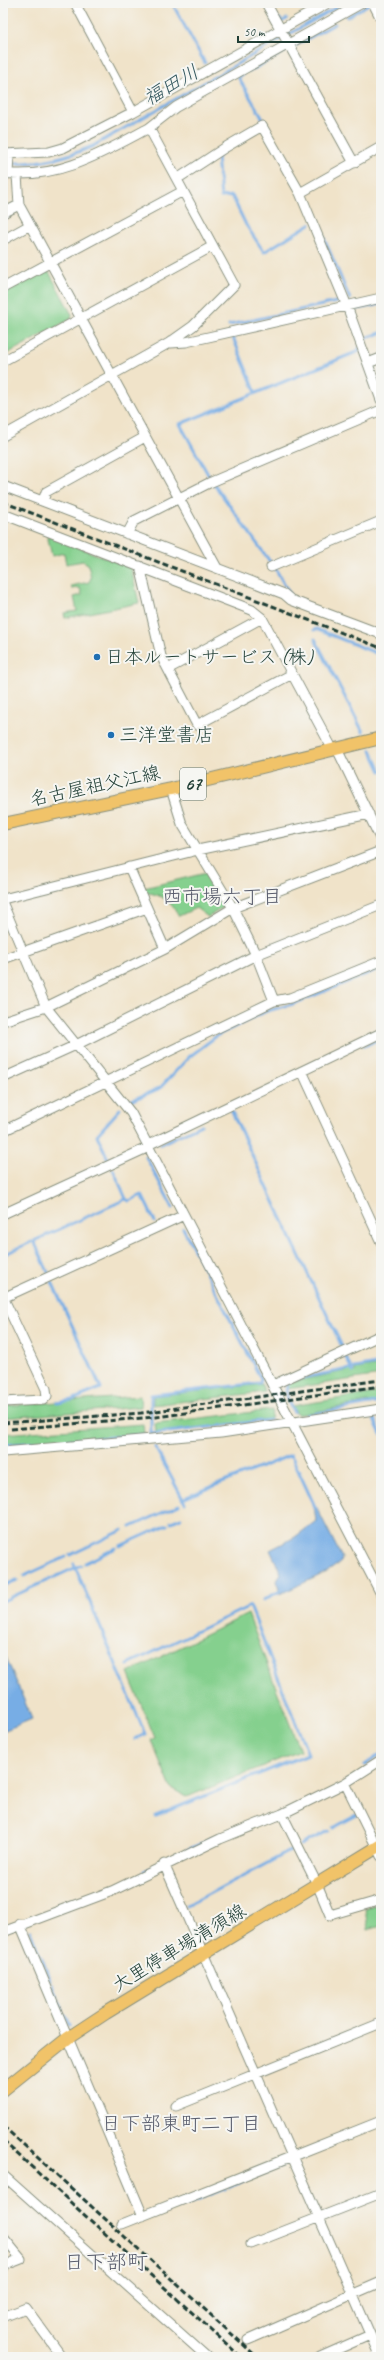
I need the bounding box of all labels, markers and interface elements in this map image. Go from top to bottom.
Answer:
scale bar [238,18,309,44]
text: 50 m [244,24,266,40]
water label: 福田川 [139,59,203,111]
place label: 日本ルートサービス (株) [105,645,315,669]
marker: 日本ルートサービス (株) [92,652,102,662]
place label: 三洋堂書店 [119,723,214,747]
marker: 三洋堂書店 [106,730,116,740]
street label: 名古屋祖父江線 [27,760,163,812]
road number: 67 [180,768,206,800]
district label: 西市場六丁目 [162,884,282,909]
street label: 大里停車場清須線 [108,1899,250,1997]
district label: 日下部東町二丁目 [101,2111,261,2136]
district label: 日下部町 [64,2249,148,2275]

